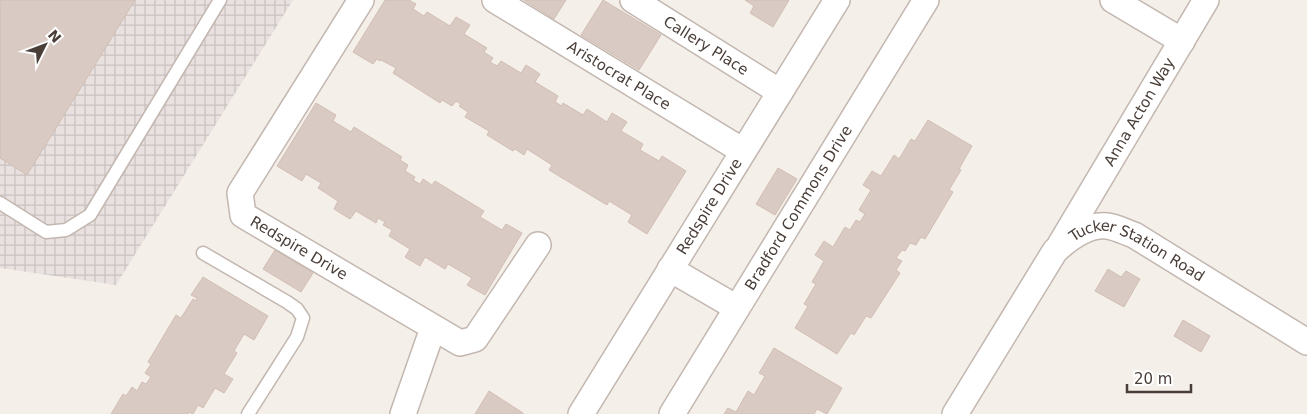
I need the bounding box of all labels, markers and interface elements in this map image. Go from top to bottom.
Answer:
street label: Callery Place [660,12,752,79]
north arrow [20,20,70,70]
text: N [45,27,65,46]
street label: Aristocrat Place [564,37,674,114]
street label: Anna Acton Way [1100,54,1179,169]
street label: Bradford Commons Drive [741,122,856,293]
street label: Redspire Drive [673,155,746,258]
street label: Redspire Drive [247,212,351,284]
street label: Tucker Station Road [1065,217,1208,285]
scale bar [1127,362,1191,394]
text: 20 m [1134,370,1172,388]

